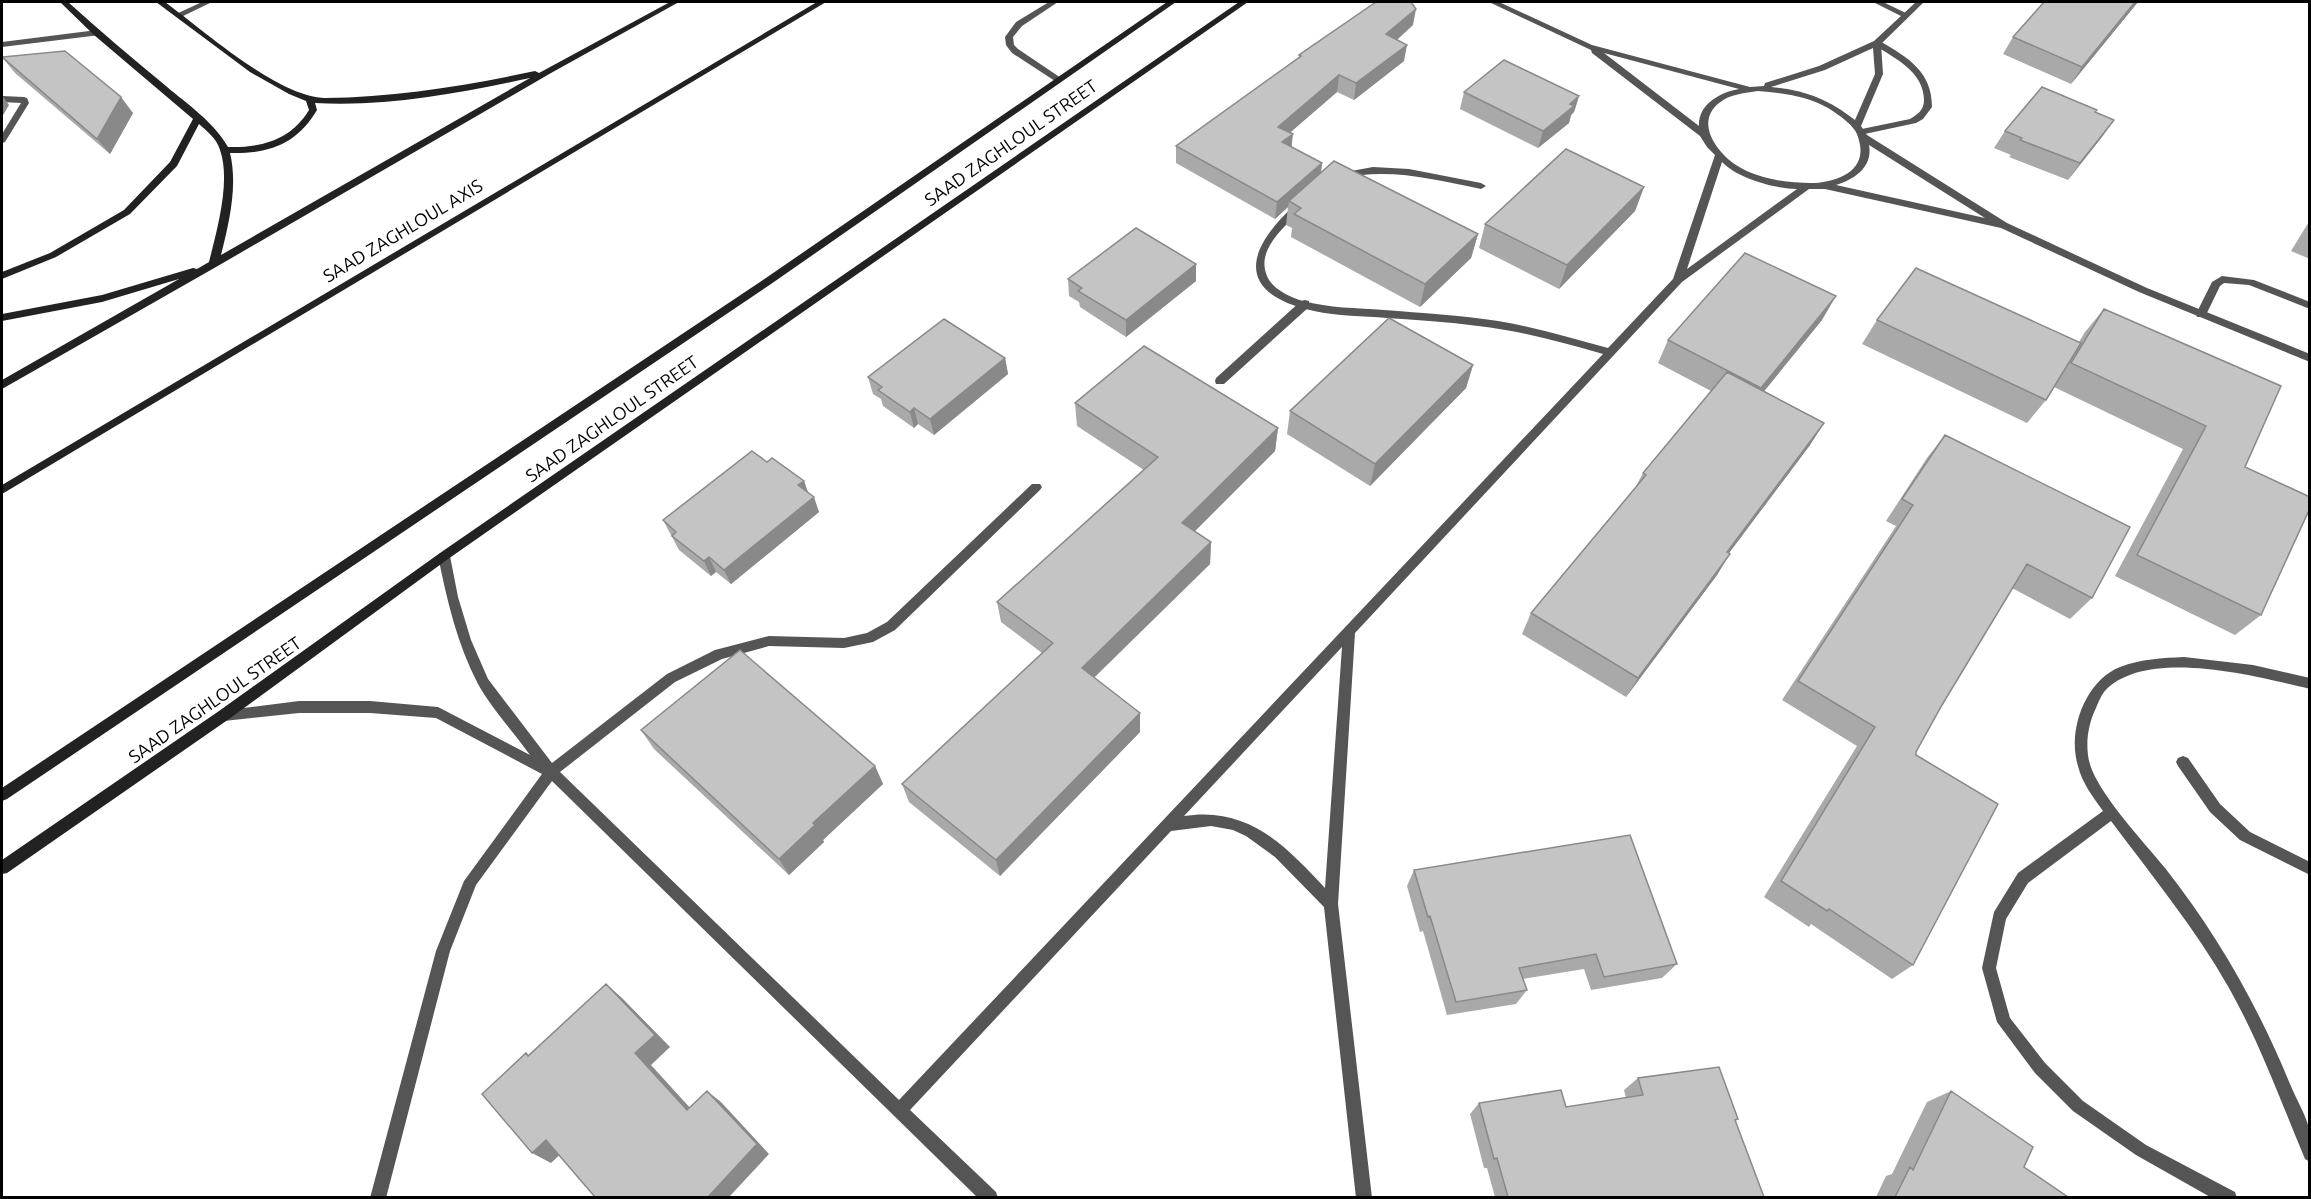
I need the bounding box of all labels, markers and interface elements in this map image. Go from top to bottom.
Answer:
street label: SAAD ZAGHLOUL STREET [920,75,1100,209]
street label: SAAD ZAGHLOUL AXIS [319,175,486,286]
street label: SAAD ZAGHLOUL STREET [521,351,701,485]
street label: SAAD ZAGHLOUL STREET [124,632,304,766]

